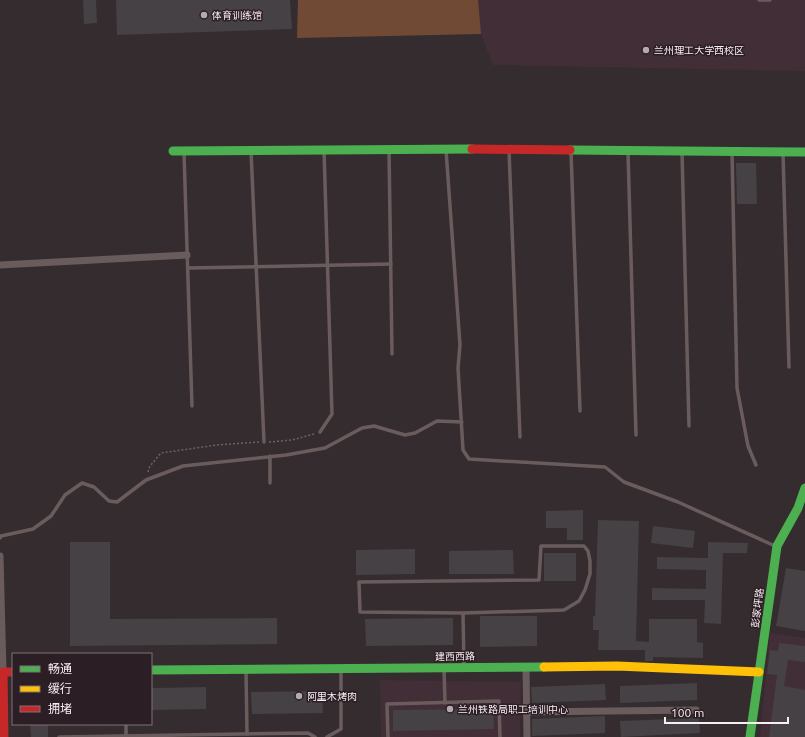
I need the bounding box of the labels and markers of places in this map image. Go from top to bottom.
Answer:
marker: 体育训练馆 [199,10,209,20]
place label: 体育训练馆 [212,10,262,21]
marker: 兰州理工大学西校区 [641,45,651,55]
place label: 兰州理工大学西校区 [654,45,744,56]
marker: 阿里木烤肉 [294,691,304,701]
place label: 阿里木烤肉 [307,691,357,702]
marker: 兰州铁路局职工培训中心 [445,704,455,714]
place label: 兰州铁路局职工培训中心 [458,704,568,715]

